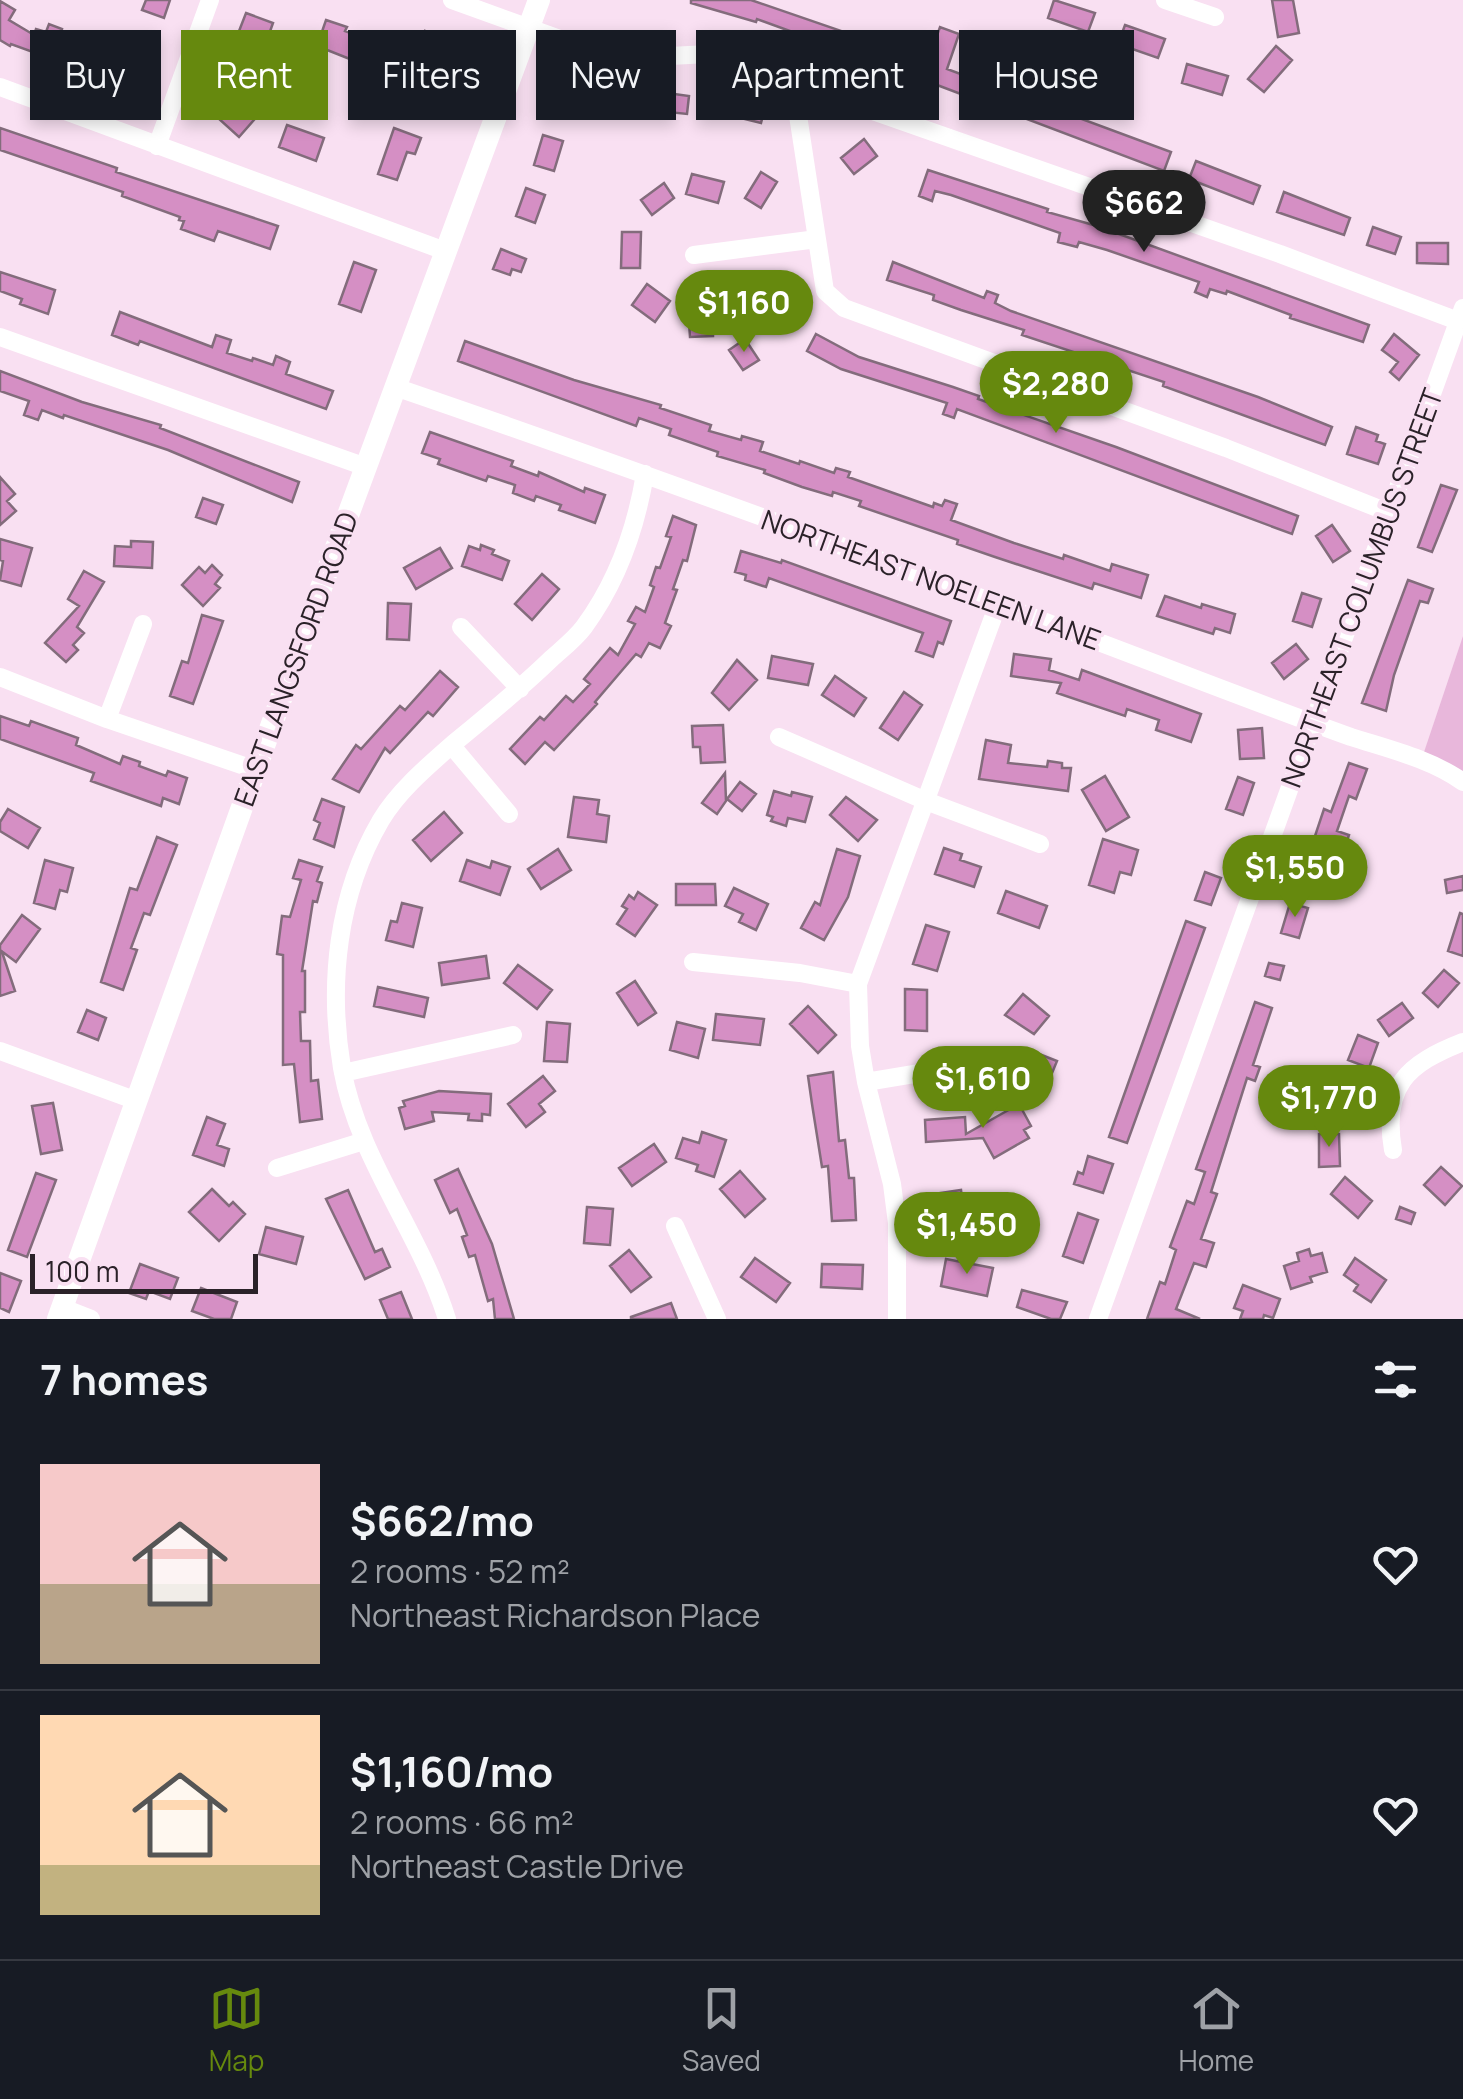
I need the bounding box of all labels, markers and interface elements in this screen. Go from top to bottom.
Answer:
chip: Buy [30,30,161,120]
chip: Rent [181,30,328,120]
chip: Filters [348,30,516,120]
chip: New [536,30,676,120]
chip: Apartment [696,30,939,120]
chip: House [959,30,1134,120]
pin: $662 [1085,170,1203,255]
text: $662 [1105,180,1183,224]
pin: $1,160 [663,270,825,355]
text: $1,160 [697,280,791,324]
pin: $2,280 [975,351,1137,436]
text: $2,280 [1002,361,1110,405]
street label: NORTHEAST COLUMBUS STREET [1271,383,1451,792]
street label: NORTHEAST NOELEEN LANE [756,500,1106,658]
street label: EAST LANGSFORD ROAD [224,506,366,811]
pin: $1,550 [1214,835,1376,920]
text: $1,550 [1244,845,1346,889]
pin: $1,610 [902,1046,1064,1131]
text: $1,610 [934,1056,1032,1100]
pin: $1,770 [1248,1065,1410,1150]
text: $1,770 [1280,1075,1378,1119]
pin: $1,450 [886,1192,1048,1277]
text: $1,450 [916,1202,1018,1246]
scale bar [30,1249,258,1294]
text: 100 m [45,1252,119,1290]
text: 7 homes [40,1350,208,1408]
icon: filters [1368,1352,1423,1407]
text: $662/mo [350,1491,534,1549]
icon: home [120,1504,240,1624]
icon: heart [1368,1537,1423,1592]
text: 2 rooms · 52 m² [350,1549,570,1593]
text: Northeast Richardson Place [350,1593,760,1637]
text: $1,160/mo [350,1742,553,1800]
icon: home [120,1755,240,1875]
icon: heart [1368,1788,1423,1843]
text: 2 rooms · 66 m² [350,1800,574,1844]
text: Northeast Castle Drive [350,1844,684,1888]
tab: Map [209,1981,264,2079]
tab: Saved [682,1981,761,2079]
tab: Home [1178,1981,1254,2079]

